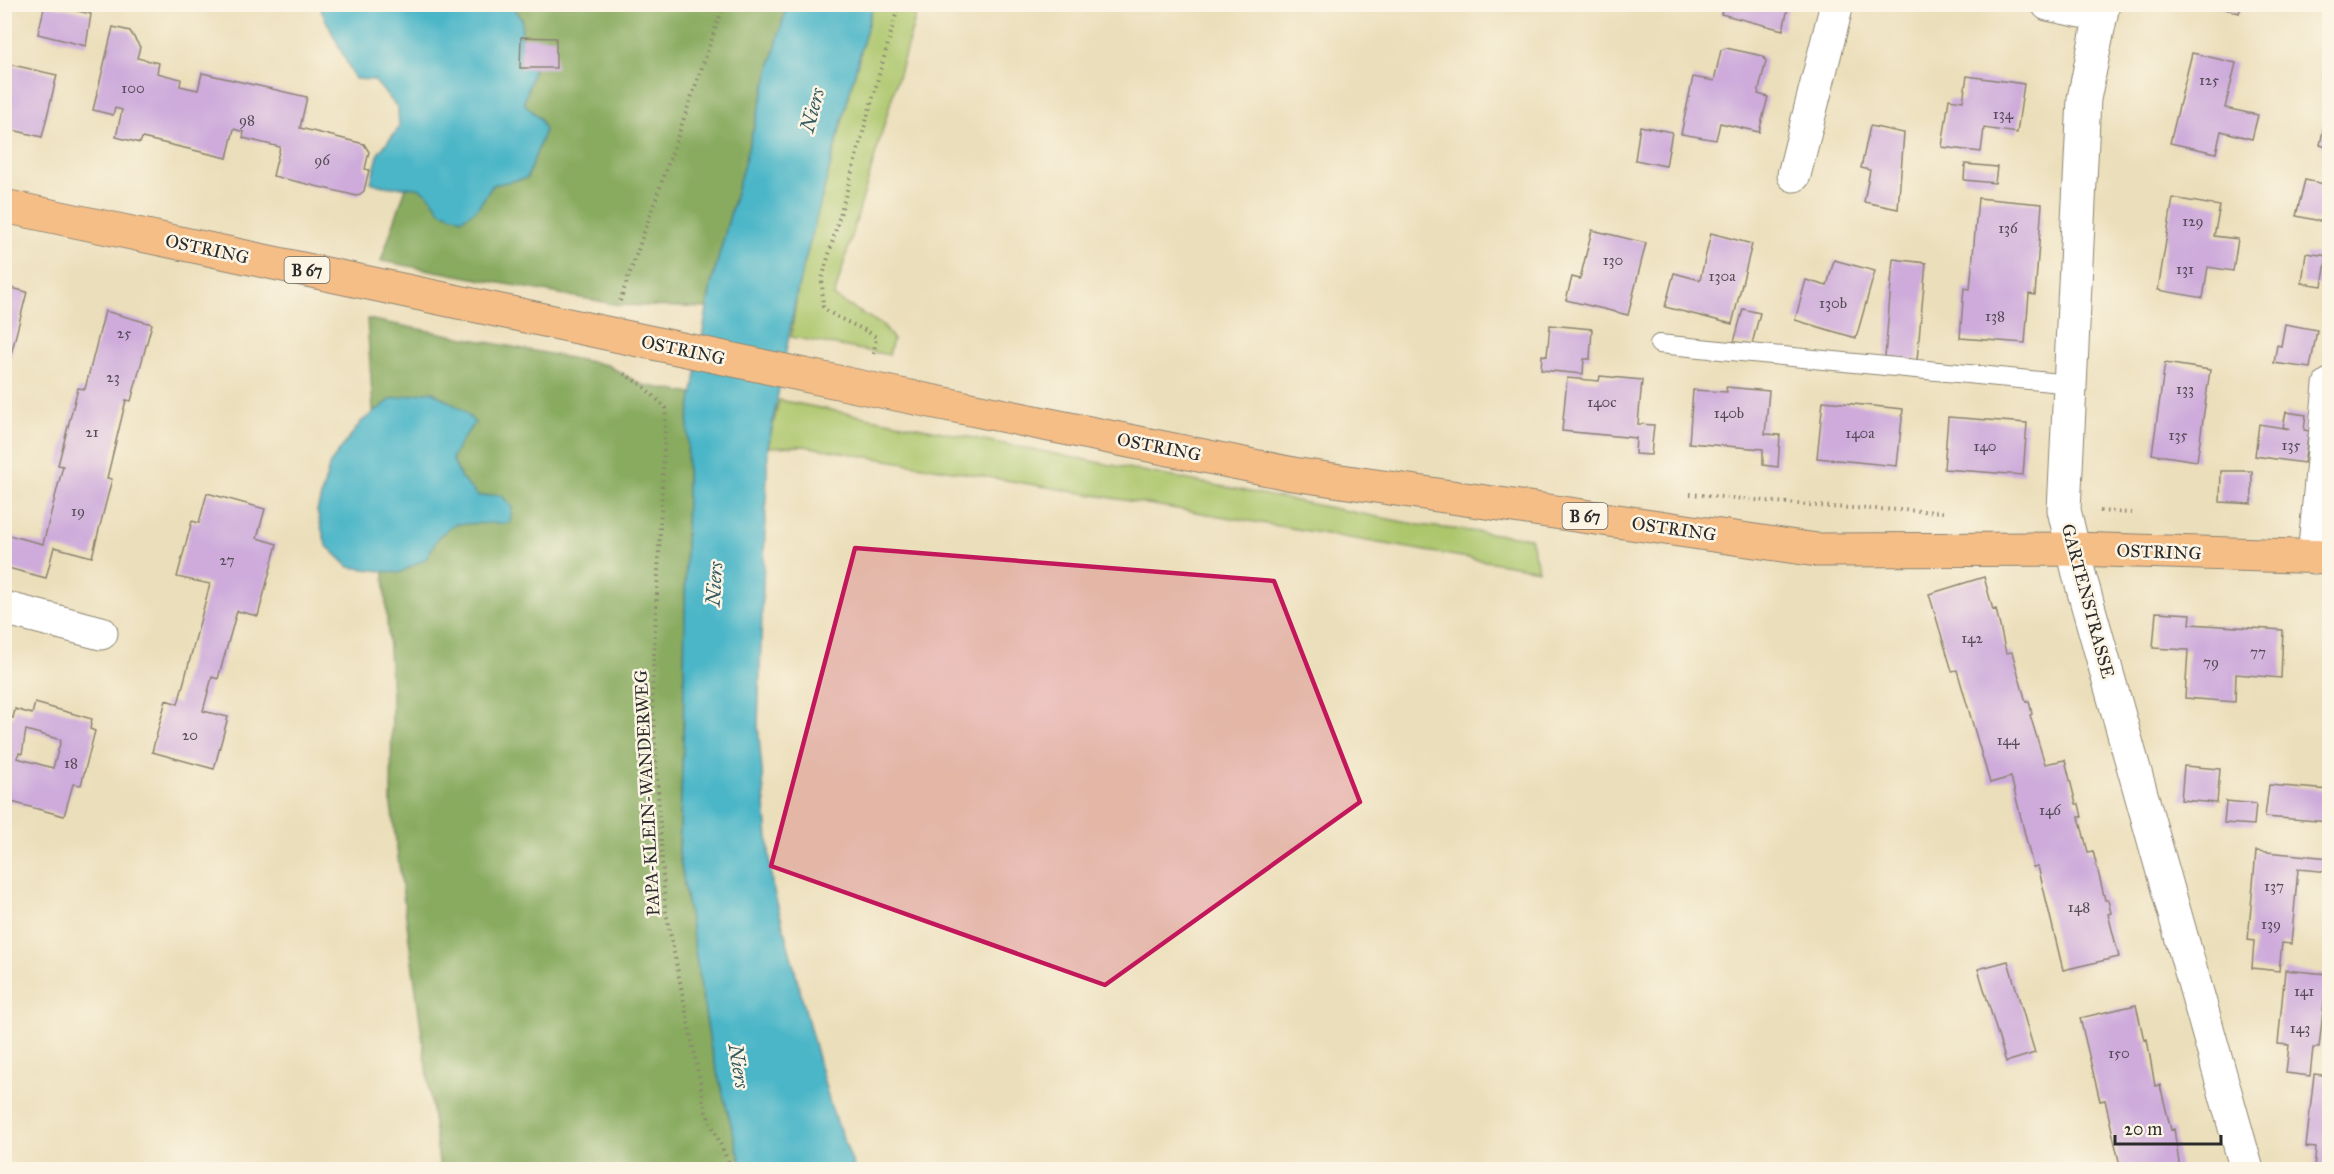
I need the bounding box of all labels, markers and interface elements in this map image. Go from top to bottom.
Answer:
house number: 125 [2199,71,2219,89]
house number: 100 [121,79,145,97]
water label: Niers [794,84,830,136]
house number: 134 [1993,105,2014,123]
house number: 98 [239,111,255,129]
house number: 96 [314,151,331,169]
house number: 129 [2182,212,2204,230]
house number: 136 [1998,219,2019,237]
street label: OSTRING [163,229,251,269]
house number: 130 [1603,251,1623,269]
road number: B 67 [284,257,330,283]
house number: 131 [2176,260,2194,278]
house number: 130a [1709,267,1736,285]
house number: 130b [1819,294,1847,312]
house number: 138 [1985,307,2005,325]
house number: 25 [117,324,131,342]
street label: OSTRING [639,330,727,370]
house number: 23 [106,368,120,386]
house number: 133 [2176,380,2194,398]
house number: 140c [1587,393,1617,411]
house number: 140b [1714,404,1744,422]
house number: 21 [85,423,99,441]
house number: 140a [1845,424,1875,442]
house number: 135 [2169,426,2187,444]
street label: OSTRING [1115,428,1203,466]
house number: 135 [2282,436,2300,454]
house number: 140 [1973,437,1997,455]
house number: 19 [71,502,85,520]
road number: B 67 [1562,503,1608,529]
street label: OSTRING [1630,512,1718,546]
street label: GARTENSTRASSE [2057,521,2119,681]
street label: OSTRING [2116,540,2202,564]
house number: 27 [220,551,235,569]
water label: Niers [700,560,728,608]
house number: 142 [1961,629,1983,647]
house number: 77 [2250,643,2266,661]
house number: 79 [2203,653,2219,671]
street label: PAPA-KLEIN-WANDERWEG [630,669,664,917]
house number: 20 [182,726,198,744]
house number: 144 [1997,731,2020,749]
house number: 18 [64,754,78,772]
house number: 146 [2039,801,2062,819]
house number: 137 [2264,877,2284,895]
house number: 148 [2068,898,2090,916]
house number: 139 [2261,915,2281,933]
house number: 141 [2294,982,2314,1000]
house number: 143 [2290,1019,2310,1037]
water label: Niers [723,1041,755,1091]
house number: 150 [2108,1044,2130,1062]
scale bar [2115,1108,2222,1146]
text: 20 m [2124,1118,2162,1140]

